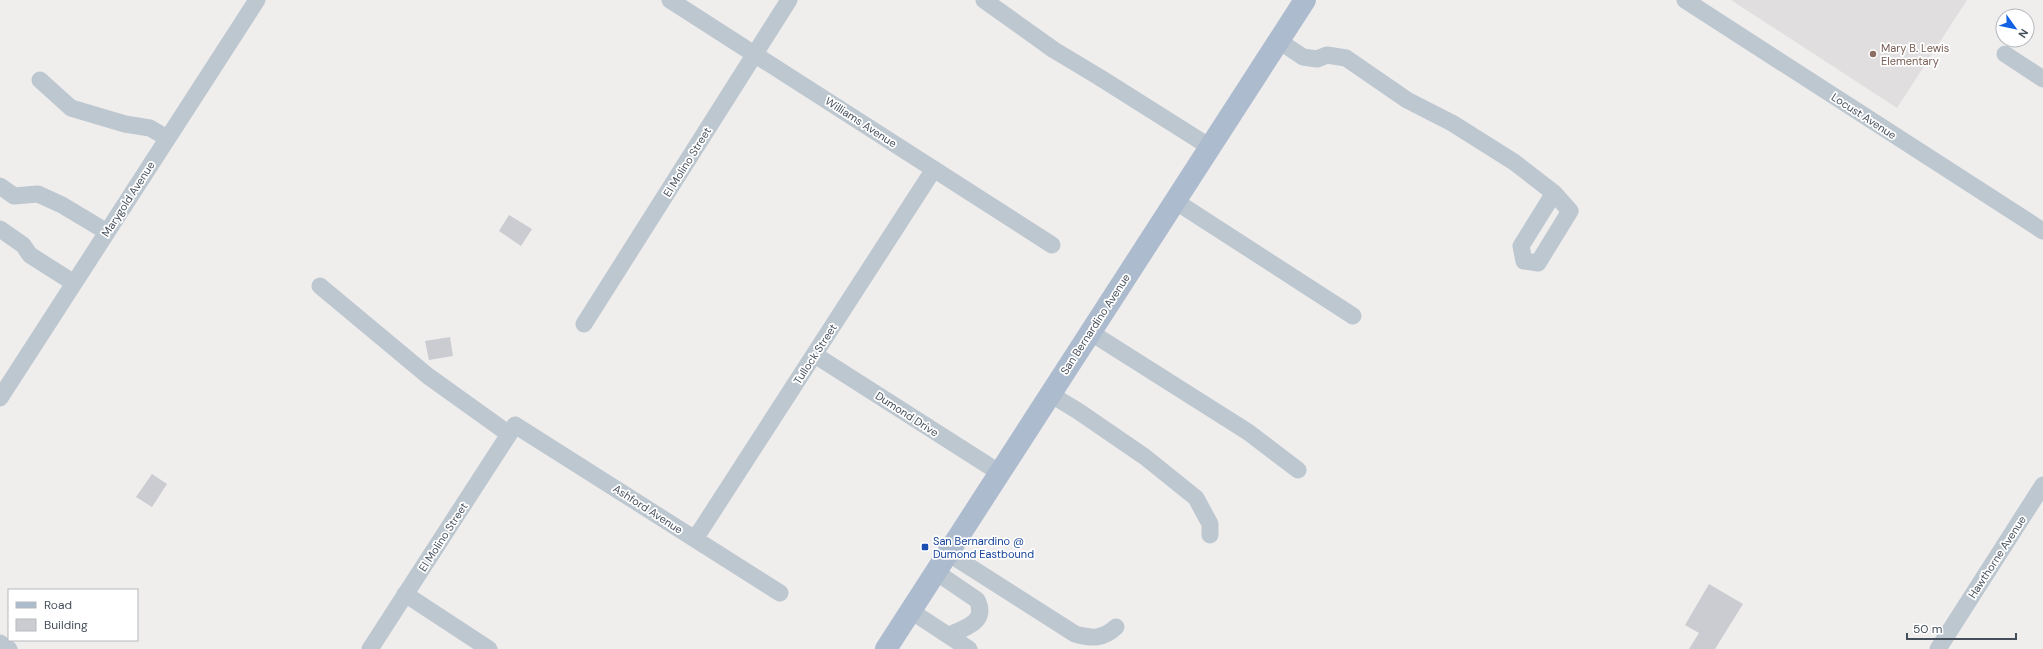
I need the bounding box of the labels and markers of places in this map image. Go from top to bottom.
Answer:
place label: Mary B. Lewis Elementary [1881,41,1949,68]
marker: Mary B. Lewis Elementary [1868,49,1878,59]
place label: San Bernardino @ Dumond Eastbound [933,534,1034,561]
marker: San Bernardino @ Dumond Eastbound [920,542,930,552]

